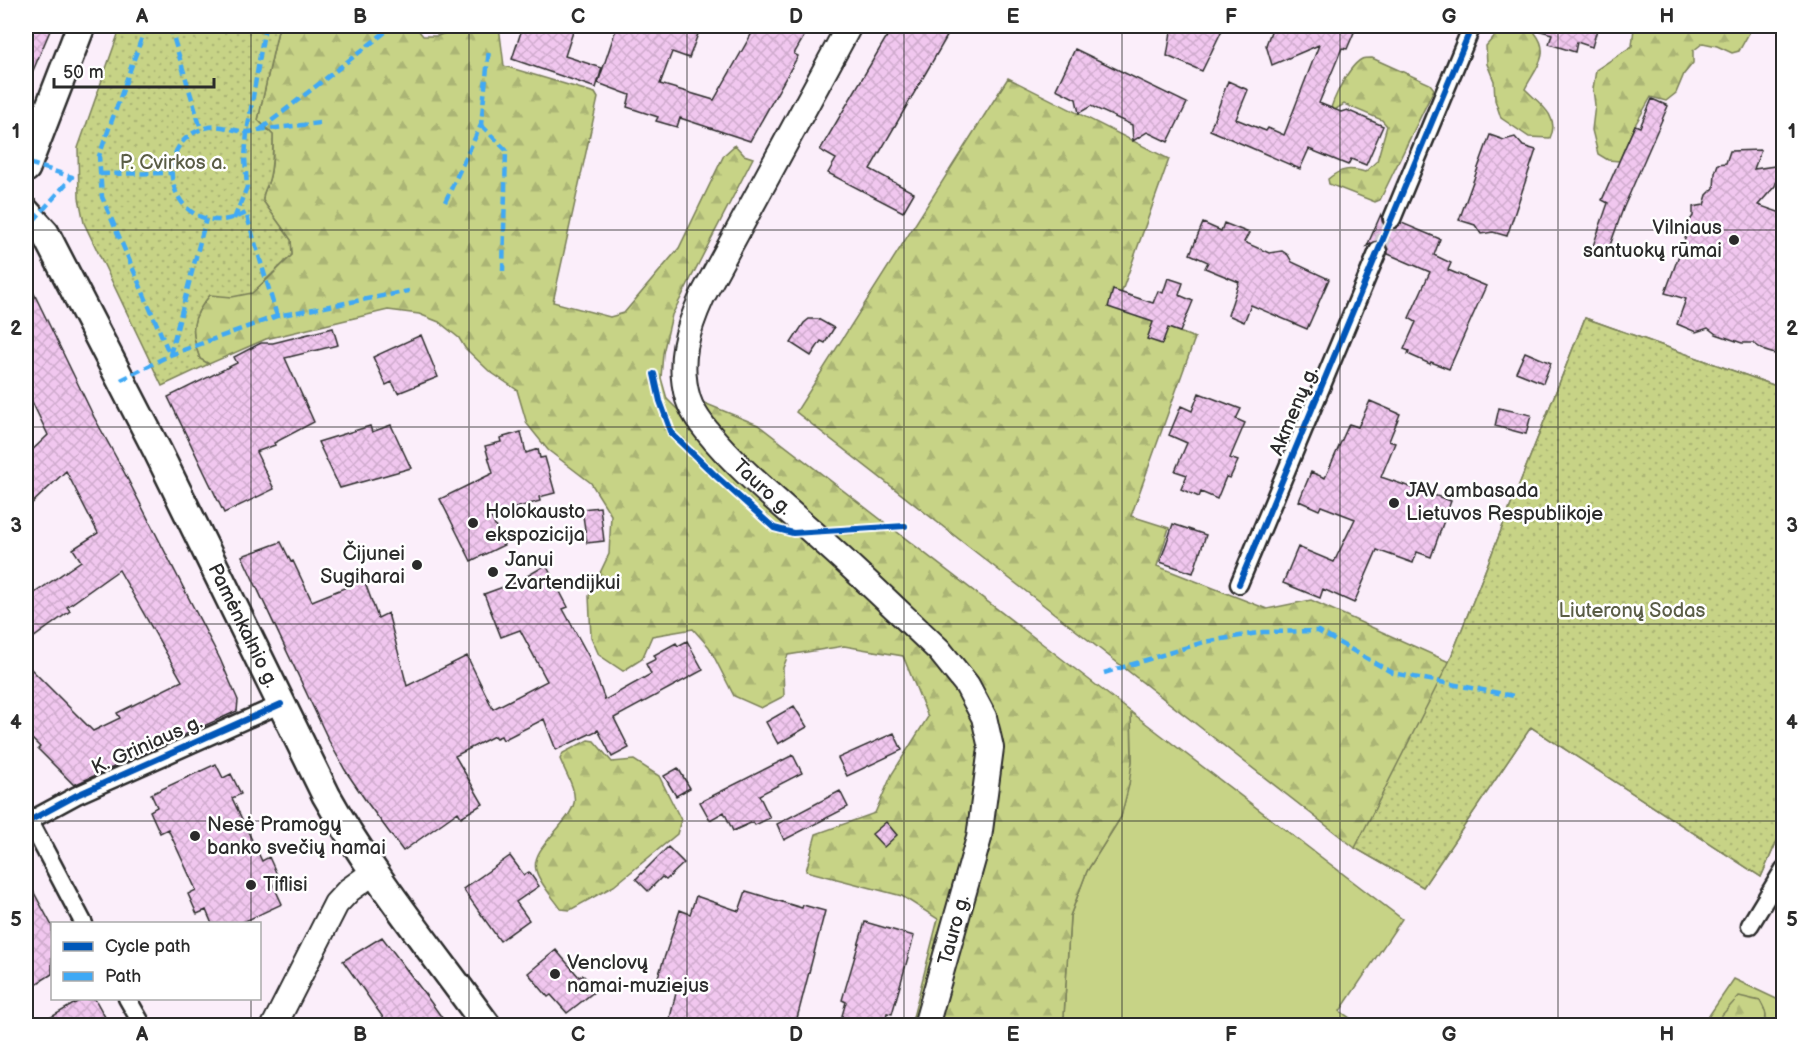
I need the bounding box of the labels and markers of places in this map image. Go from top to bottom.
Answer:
place label: Vilniaus santuokų rūmai [1583,216,1722,263]
marker: Vilniaus santuokų rūmai [1727,233,1741,247]
place label: JAV ambasada Lietuvos Respublikoje [1406,479,1603,526]
marker: JAV ambasada Lietuvos Respublikoje [1387,496,1401,510]
place label: Holokausto ekspozicija [485,500,585,547]
marker: Holokausto ekspozicija [466,516,480,530]
place label: Čijunei Sugiharai [320,540,405,589]
place label: Janui Zvartendijkui [504,548,620,595]
marker: Čijunei Sugiharai [410,558,424,572]
marker: Janui Zvartendijkui [486,565,500,579]
place label: Nesė Pramogų banko svečių namai [207,813,386,860]
marker: Nesė Pramogų banko svečių namai [188,829,202,843]
place label: Tiflisi [263,873,308,897]
marker: Tiflisi [244,878,258,892]
place label: Venclovų namai-muziejus [567,951,709,998]
marker: Venclovų namai-muziejus [548,967,562,981]

